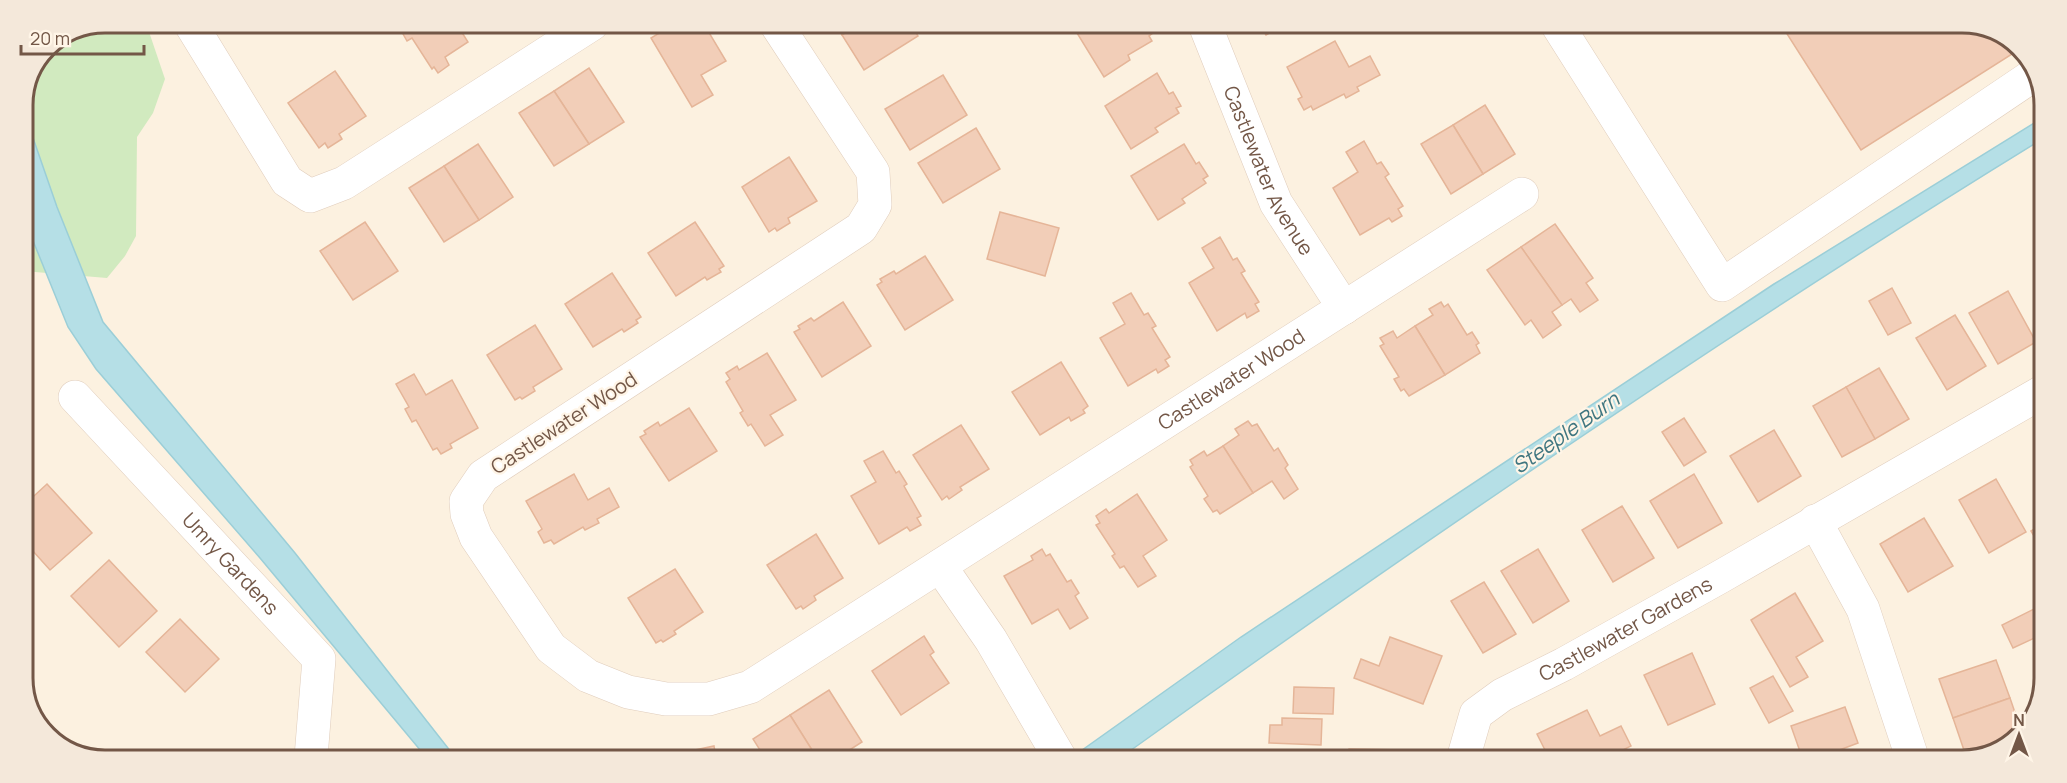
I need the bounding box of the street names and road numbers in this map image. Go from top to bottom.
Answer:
street label: Castlewater Avenue [1218,82,1320,260]
street label: Castlewater Wood [1152,322,1310,436]
street label: Castlewater Wood [485,365,642,480]
street label: Umry Gardens [176,507,285,620]
street label: Castlewater Gardens [1534,570,1717,687]

